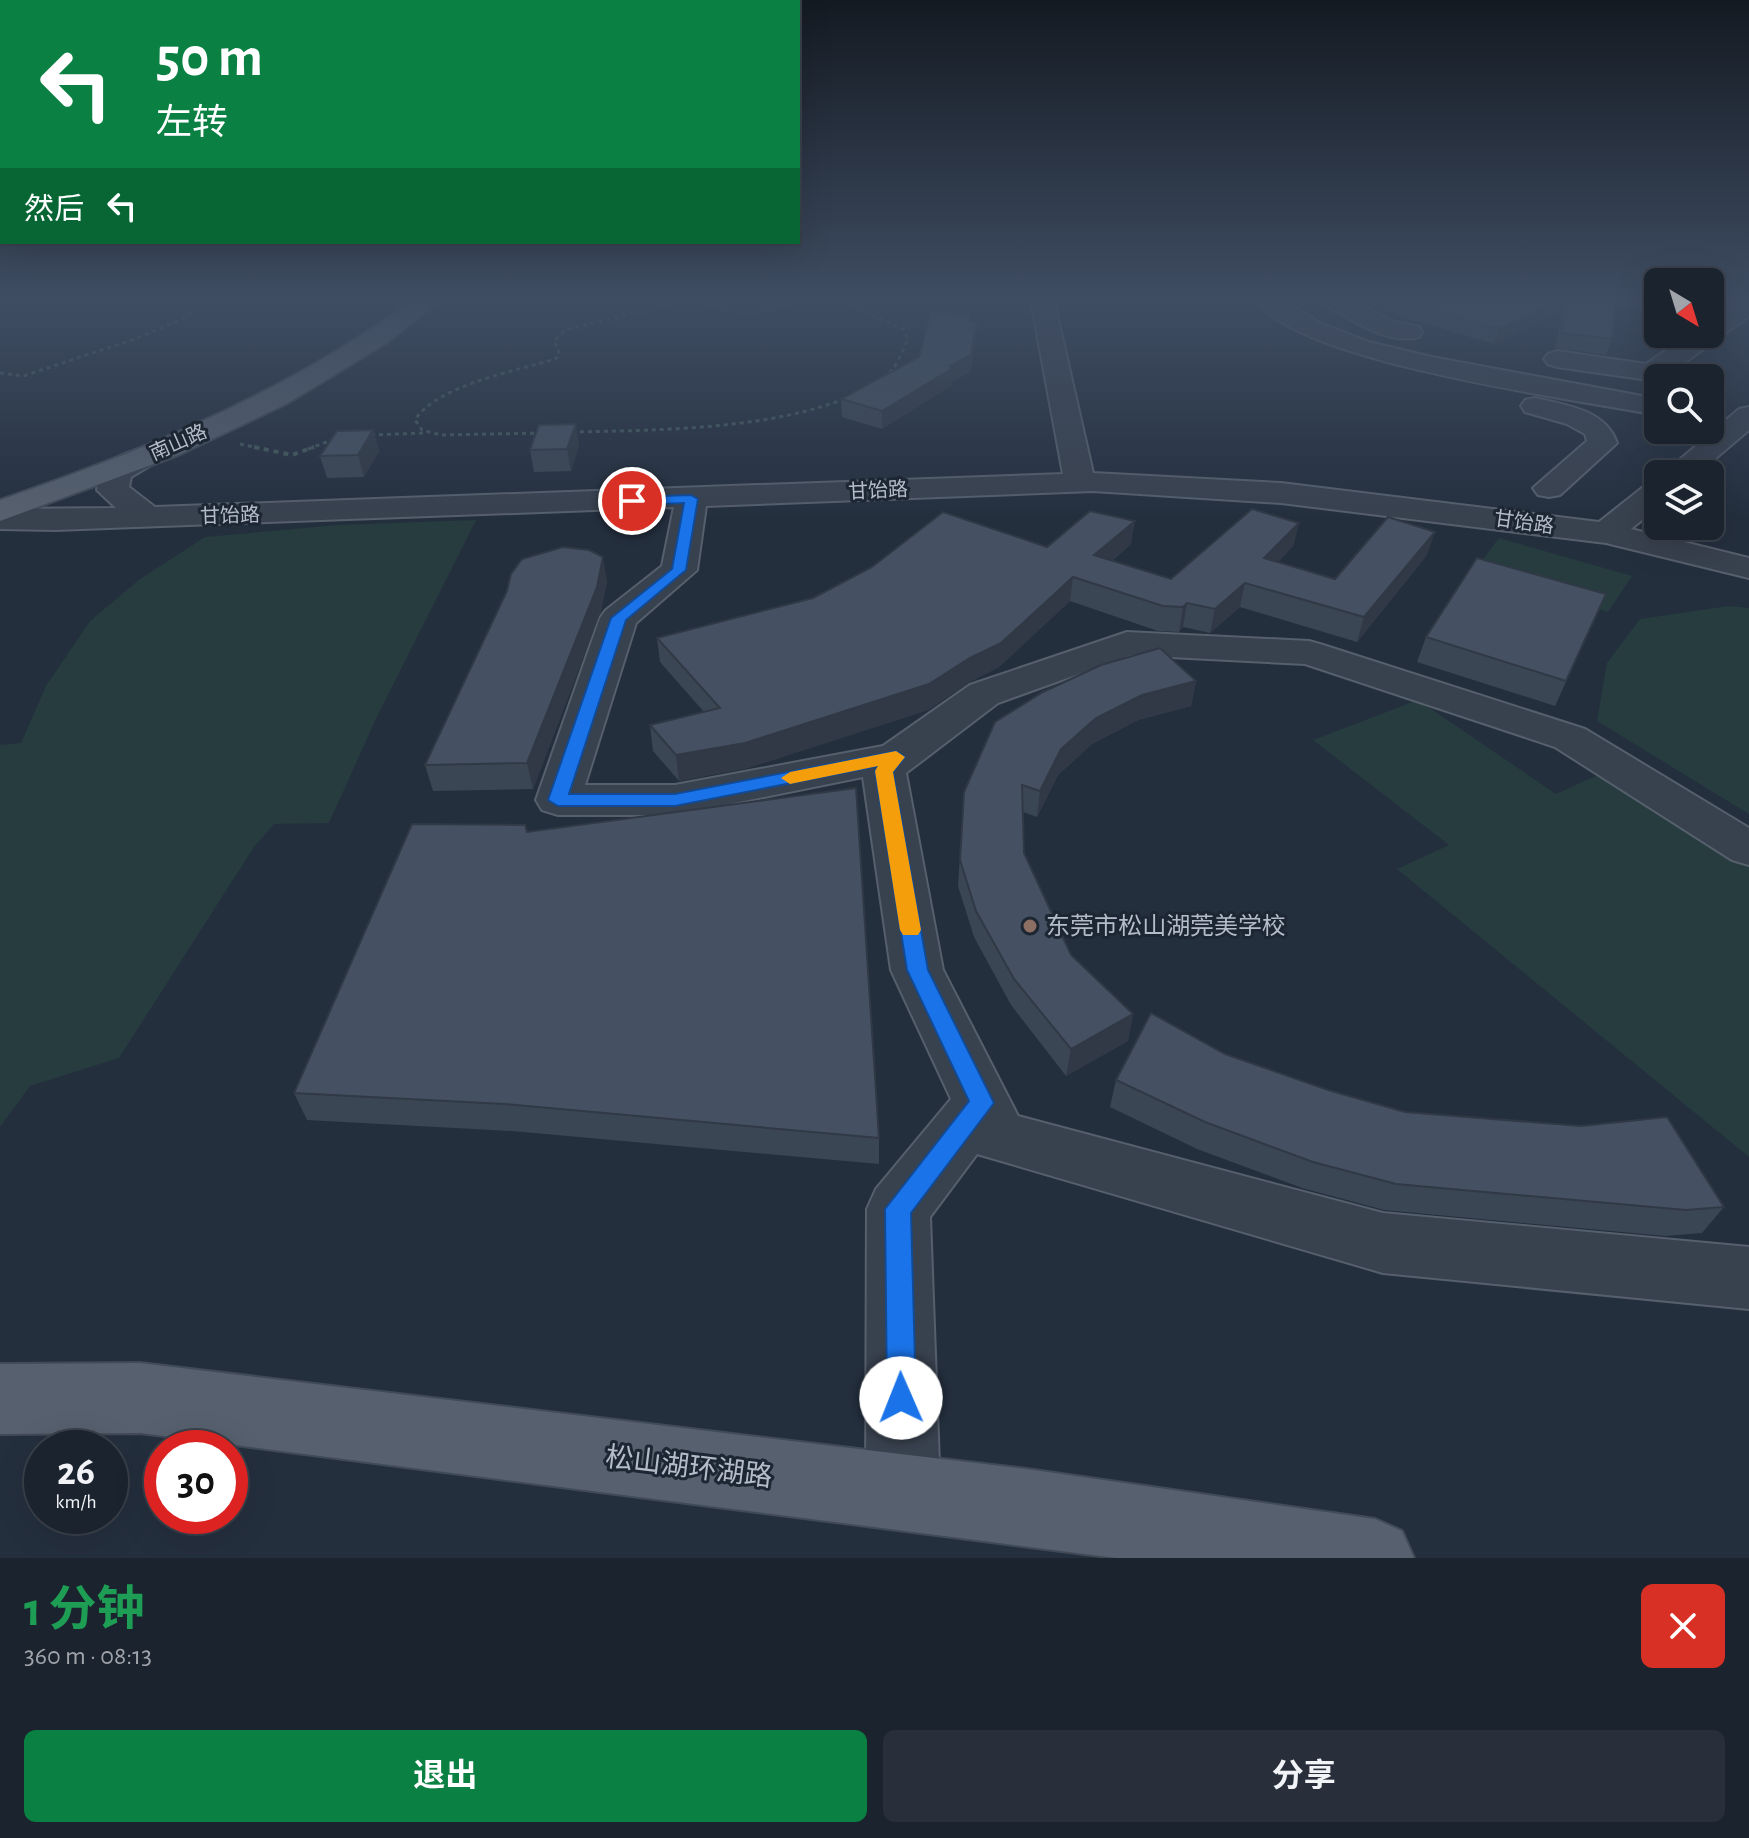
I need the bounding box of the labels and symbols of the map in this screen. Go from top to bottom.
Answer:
north arrow [1644,268,1724,348]
street label: 南山路 [147,421,210,464]
pin [598,467,666,535]
street label: 甘饴路 [848,478,909,503]
street label: 甘饴路 [200,504,260,527]
street label: 甘饴路 [1493,508,1555,537]
place label: 东莞市松山湖莞美学校 [1046,913,1286,939]
marker: 东莞市松山湖莞美学校 [1021,917,1039,935]
position arrow [859,1356,943,1440]
speed limit sign: 30 [144,1430,248,1534]
street label: 松山湖环湖路 [604,1442,774,1492]

